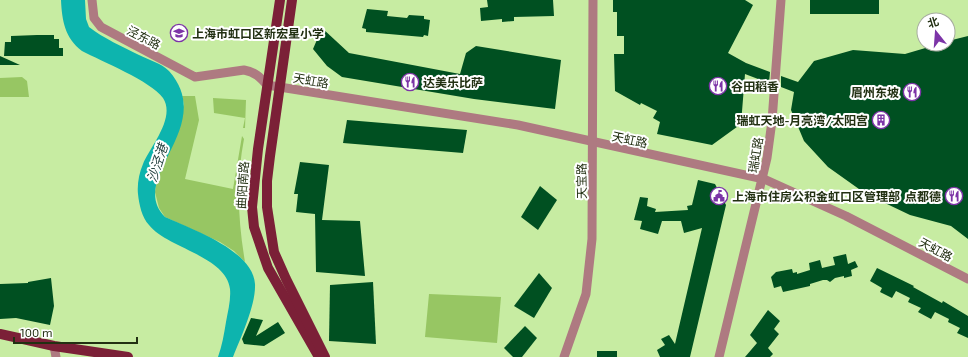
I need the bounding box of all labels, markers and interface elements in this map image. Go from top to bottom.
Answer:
north arrow [916,12,956,52]
text: 北 [926,14,940,30]
street label: 泾东路 [125,23,163,51]
school or university icon: 上海市虹口区新宏星小学 [169,23,189,43]
place label: 上海市虹口区新宏星小学 [192,26,324,40]
street label: 天虹路 [292,70,330,90]
restaurant icon: 达美乐比萨 [400,72,420,92]
place label: 达美乐比萨 [423,75,483,89]
restaurant icon: 谷田稻香 [708,76,728,96]
place label: 谷田稻香 [731,79,779,93]
restaurant icon: 眉州东坡 [902,82,922,102]
place label: 眉州东坡 [851,85,899,99]
building icon: 瑞虹天地-月亮湾/太阳宫 [871,110,891,130]
place label: 瑞虹天地-月亮湾/太阳宫 [736,113,868,127]
street label: 天虹路 [611,128,649,150]
street label: 瑞虹路 [745,136,765,174]
water label: 沙泾港 [143,140,171,184]
street label: 曲阳南路 [233,161,251,209]
street label: 天宝路 [574,163,588,199]
public building icon: 上海市住房公积金虹口区管理部 [709,186,729,206]
restaurant icon: 点都德 [944,186,964,206]
place label: 上海市住房公积金虹口区管理部 [732,189,900,203]
place label: 点都德 [905,189,941,203]
street label: 天虹路 [917,234,955,264]
scale bar [14,319,137,345]
text: 100 m [20,325,52,339]

